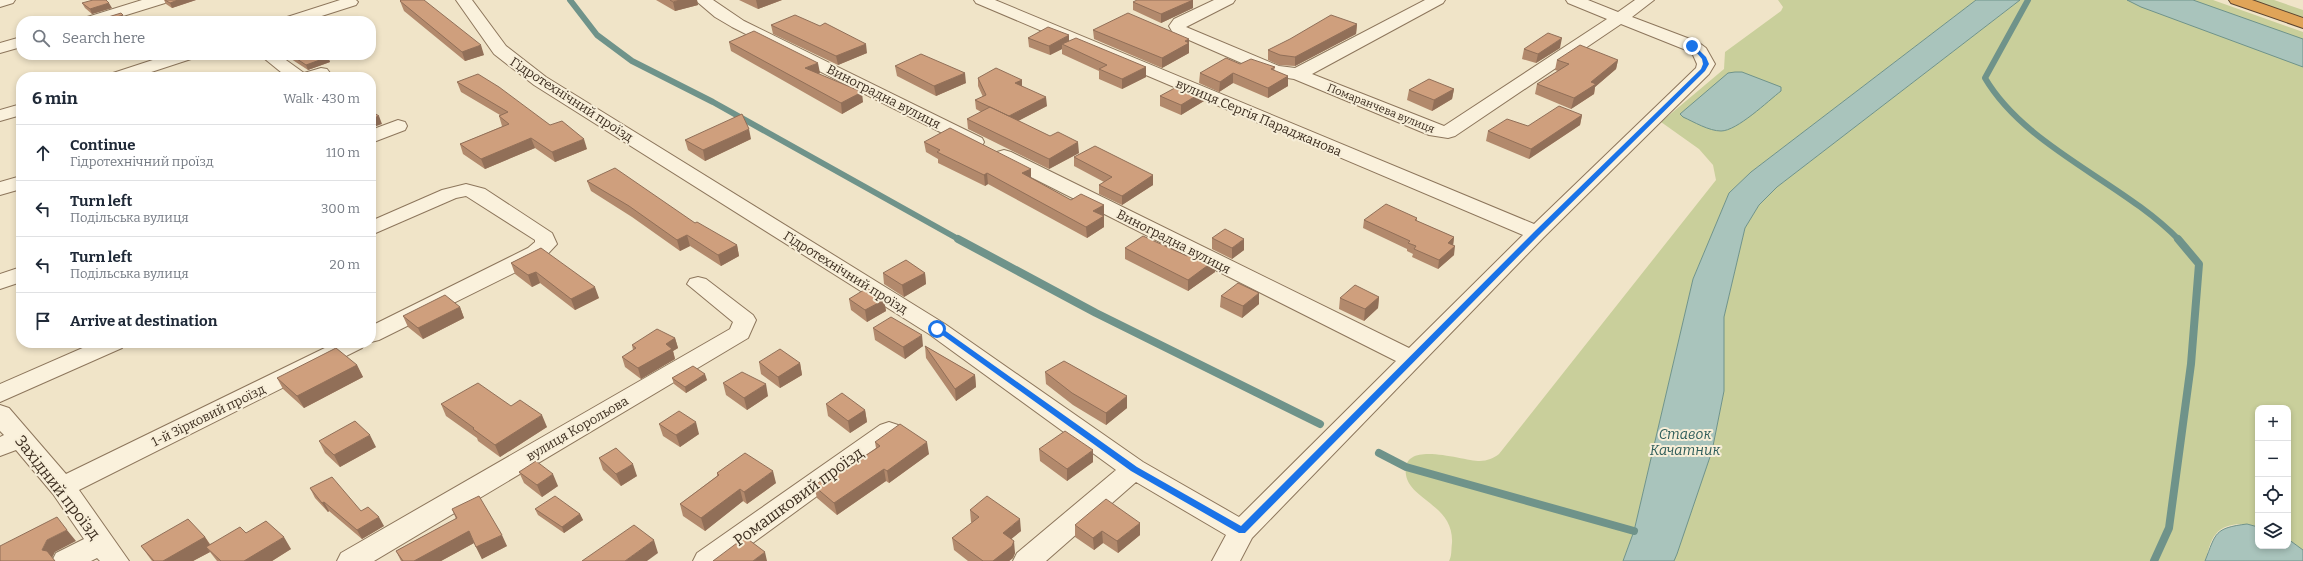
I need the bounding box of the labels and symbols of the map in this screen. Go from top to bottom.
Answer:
route end [1683,37,1701,55]
street label: Гідротехнічний проїзд [507,54,636,145]
street label: Виноградна вулиця [824,61,943,132]
street label: вулиця Сергія Параджанова [1174,76,1344,159]
street label: Помаранчева вулиця [1325,81,1436,136]
street label: Виноградна вулиця [1114,206,1233,277]
street label: Гідротехнічний проїзд [781,228,911,317]
route start [928,320,946,338]
street label: 1-й Зірковий проїзд [149,381,268,450]
street label: вулиця Корольова [523,393,631,464]
water label: Ставок Качатник [1650,426,1720,459]
street label: Західний проїзд [11,431,104,543]
street label: Ромашковий проїзд [730,443,867,550]

